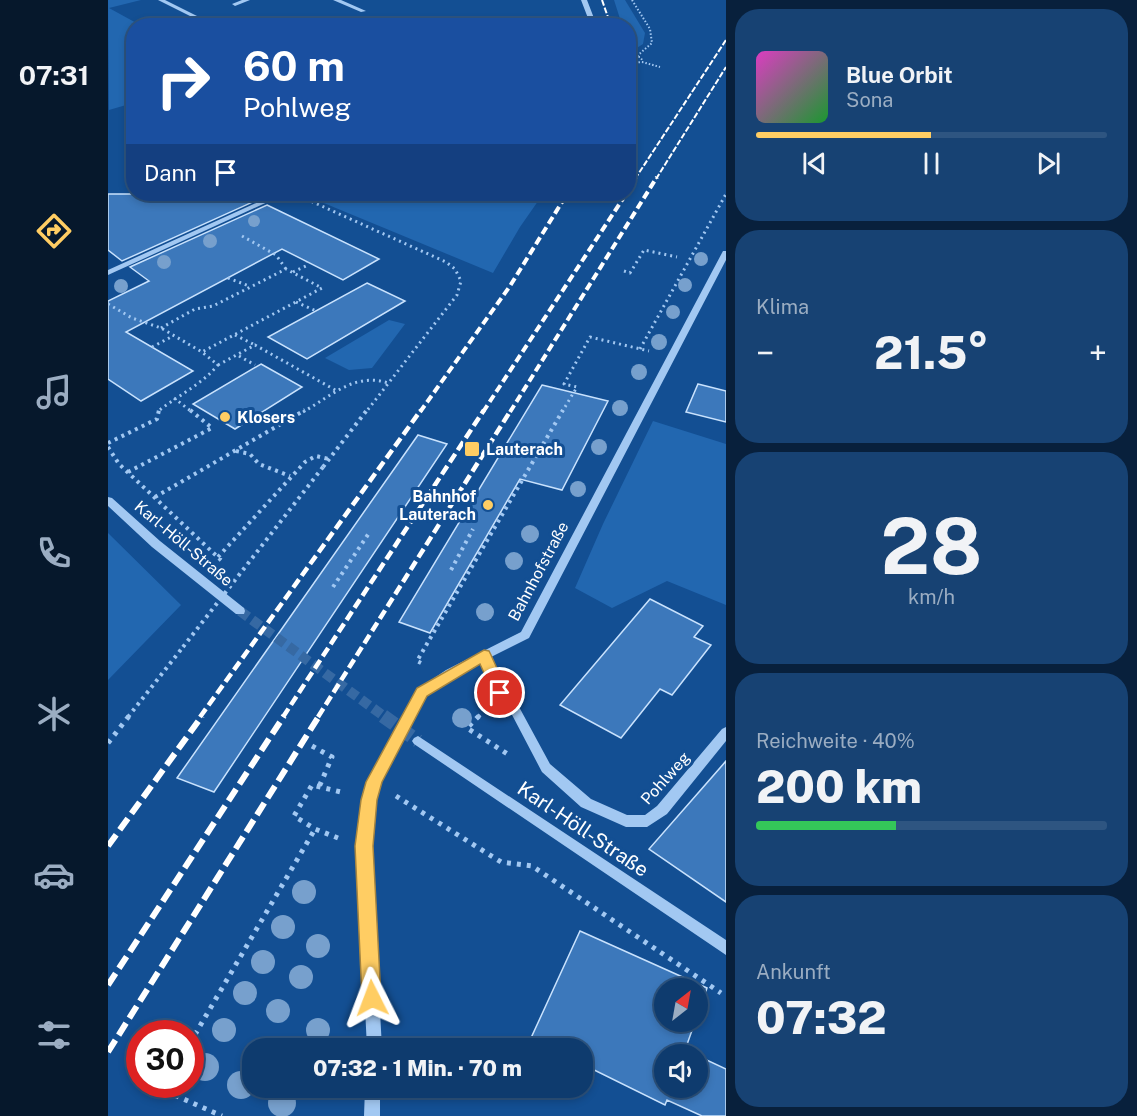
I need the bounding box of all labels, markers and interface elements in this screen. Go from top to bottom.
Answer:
text: 60 m [243,41,345,90]
icon: right [144,42,222,120]
text: 07:31 [19,59,89,91]
text: Blue Orbit [846,62,953,88]
text: Sona [846,88,893,112]
text: Pohlweg [243,91,351,123]
icon: previous [798,147,831,180]
icon: pause [915,147,948,180]
icon: next [1032,147,1065,180]
icon: arrive [209,156,242,189]
text: Dann [144,160,197,186]
icon: directions [33,210,75,252]
text: Klima [756,295,809,319]
text: 21.5° [874,326,989,379]
text: − [756,334,774,372]
text: + [1089,334,1107,372]
icon: music [33,371,75,413]
place label: Klosers [237,408,295,427]
marker: Klosers [218,410,232,424]
marker: Lauterach [463,440,481,458]
place label: Lauterach [486,440,563,459]
place label: Bahnhof Lauterach [399,487,477,524]
street label: Karl-Höll-Straße [131,497,237,590]
marker: Bahnhof Lauterach [481,498,495,512]
text: 28 [881,500,982,592]
street label: Bahnhofstraße [504,518,573,624]
icon: phone [33,532,75,574]
text: km/h [908,585,955,609]
pin [474,667,525,718]
icon: arrive [483,676,516,709]
icon: climate [33,693,75,735]
text: Reichweite · 40% [756,729,915,753]
street label: Pohlweg [637,748,694,809]
text: 200 km [756,760,922,813]
street label: Karl-Höll-Straße [513,776,653,882]
icon: car [33,854,75,896]
text: Ankunft [756,960,831,984]
position arrow [340,966,404,1030]
north arrow [654,978,708,1032]
map controls [654,978,708,1098]
text: 07:32 [756,991,887,1044]
icon: filters [33,1014,75,1056]
speed limit sign: 30 [126,1020,204,1098]
button: sound [654,1044,708,1098]
text: 07:32 · 1 Min. · 70 m [313,1055,522,1081]

